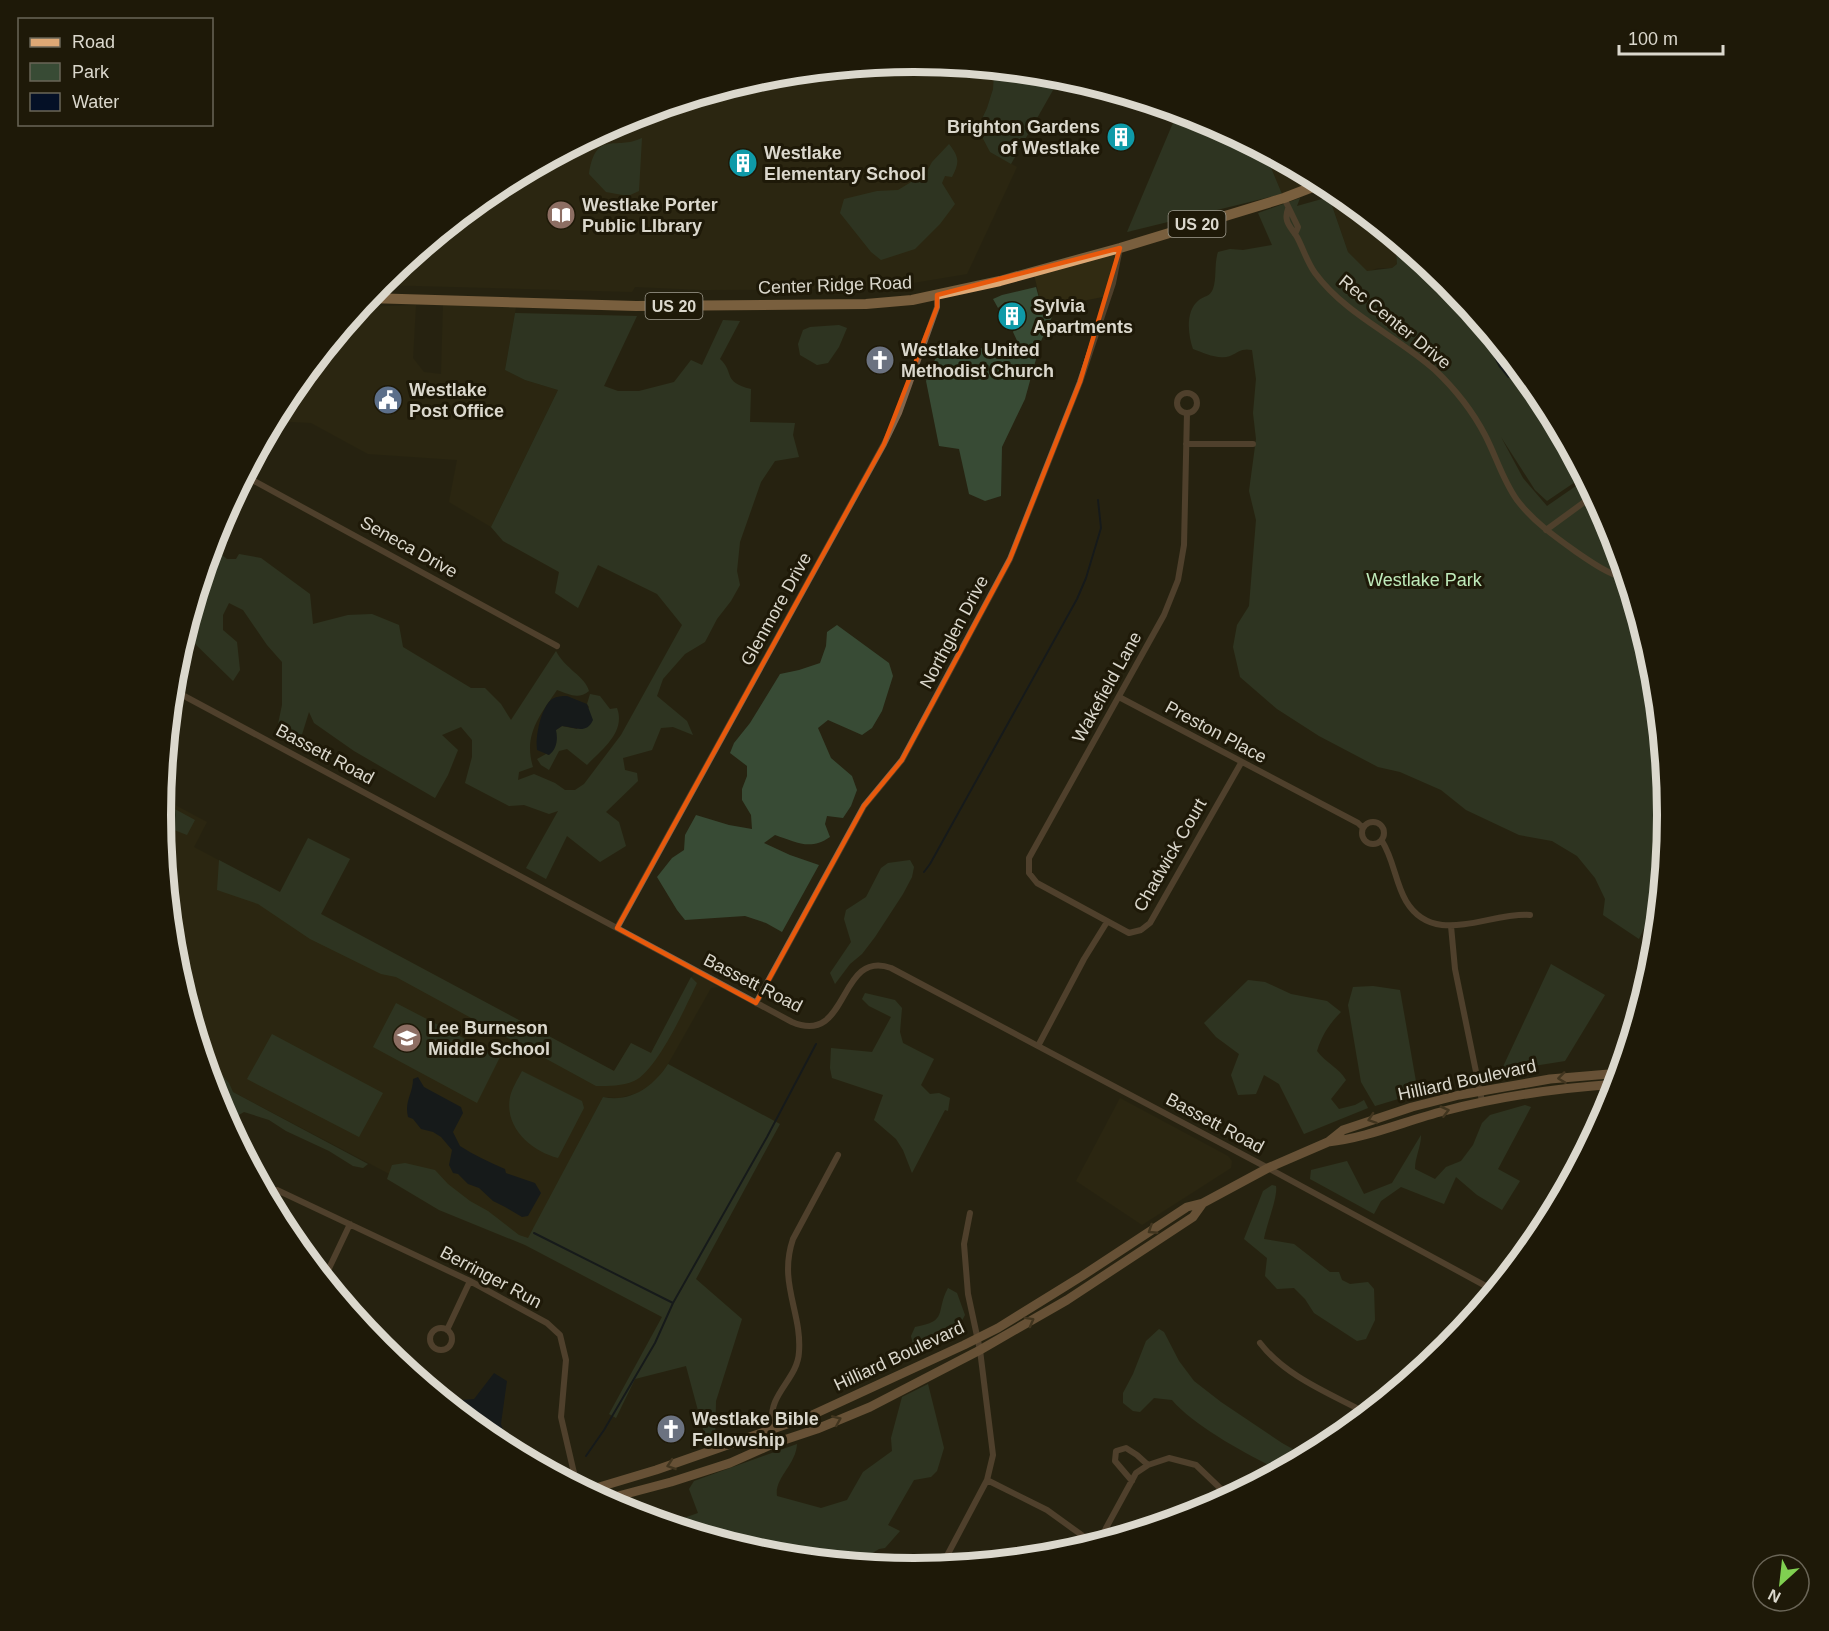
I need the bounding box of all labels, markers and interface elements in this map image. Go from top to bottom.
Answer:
legend [18,18,213,126]
scale bar [1619,18,1722,56]
text: 100 m [1628,29,1678,49]
text: Road [72,32,115,52]
text: Park [72,62,110,82]
text: Water [72,92,119,112]
place label: Brighton Gardens of Westlake [947,117,1100,158]
building icon: Brighton Gardens of Westlake [1105,121,1137,153]
place label: Westlake Elementary School [764,143,926,184]
building icon: Westlake Elementary School [727,147,759,179]
place label: Westlake Porter Public LIbrary [582,195,718,236]
library icon: Westlake Porter Public LIbrary [545,199,577,231]
road number: US 20 [1168,211,1226,237]
street label: Rec Center Drive [1335,271,1455,373]
street label: Center Ridge Road [758,272,912,298]
road number: US 20 [646,293,702,319]
place label: Sylvia Apartments [1033,296,1133,337]
building icon: Sylvia Apartments [996,300,1028,332]
place label: Westlake United Methodist Church [901,340,1054,381]
church icon: Westlake United Methodist Church [864,344,896,376]
place label: Westlake Post Office [409,380,504,421]
public building icon: Westlake Post Office [372,384,404,416]
street label: Seneca Drive [357,512,461,582]
street label: Glenmore Drive [737,549,815,669]
park label: Westlake Park [1366,570,1483,590]
street label: Northglen Drive [916,572,992,692]
street label: Wakefield Lane [1068,628,1146,746]
street label: Preston Place [1162,697,1270,767]
street label: Bassett Road [273,720,377,788]
street label: Chadwick Court [1130,795,1210,915]
street label: Bassett Road [700,950,806,1016]
place label: Lee Burneson Middle School [428,1018,550,1059]
school or university icon: Lee Burneson Middle School [391,1022,423,1054]
street label: Hilliard Boulevard [1396,1056,1538,1104]
one-way arrow [1558,1071,1567,1084]
street label: Bassett Road [1163,1089,1267,1157]
one-way arrow [1440,1105,1450,1118]
one-way arrow [1367,1112,1378,1125]
one-way arrow [1147,1223,1158,1234]
street label: Berringer Run [437,1242,545,1312]
one-way arrow [1024,1316,1035,1328]
street label: Hilliard Boulevard [831,1317,967,1395]
place label: Westlake Bible Fellowship [692,1409,819,1450]
church icon: Westlake Bible Fellowship [655,1413,687,1445]
one-way arrow [831,1415,842,1427]
one-way arrow [666,1457,677,1470]
north arrow [1751,1553,1811,1613]
text: N [1765,1586,1783,1606]

